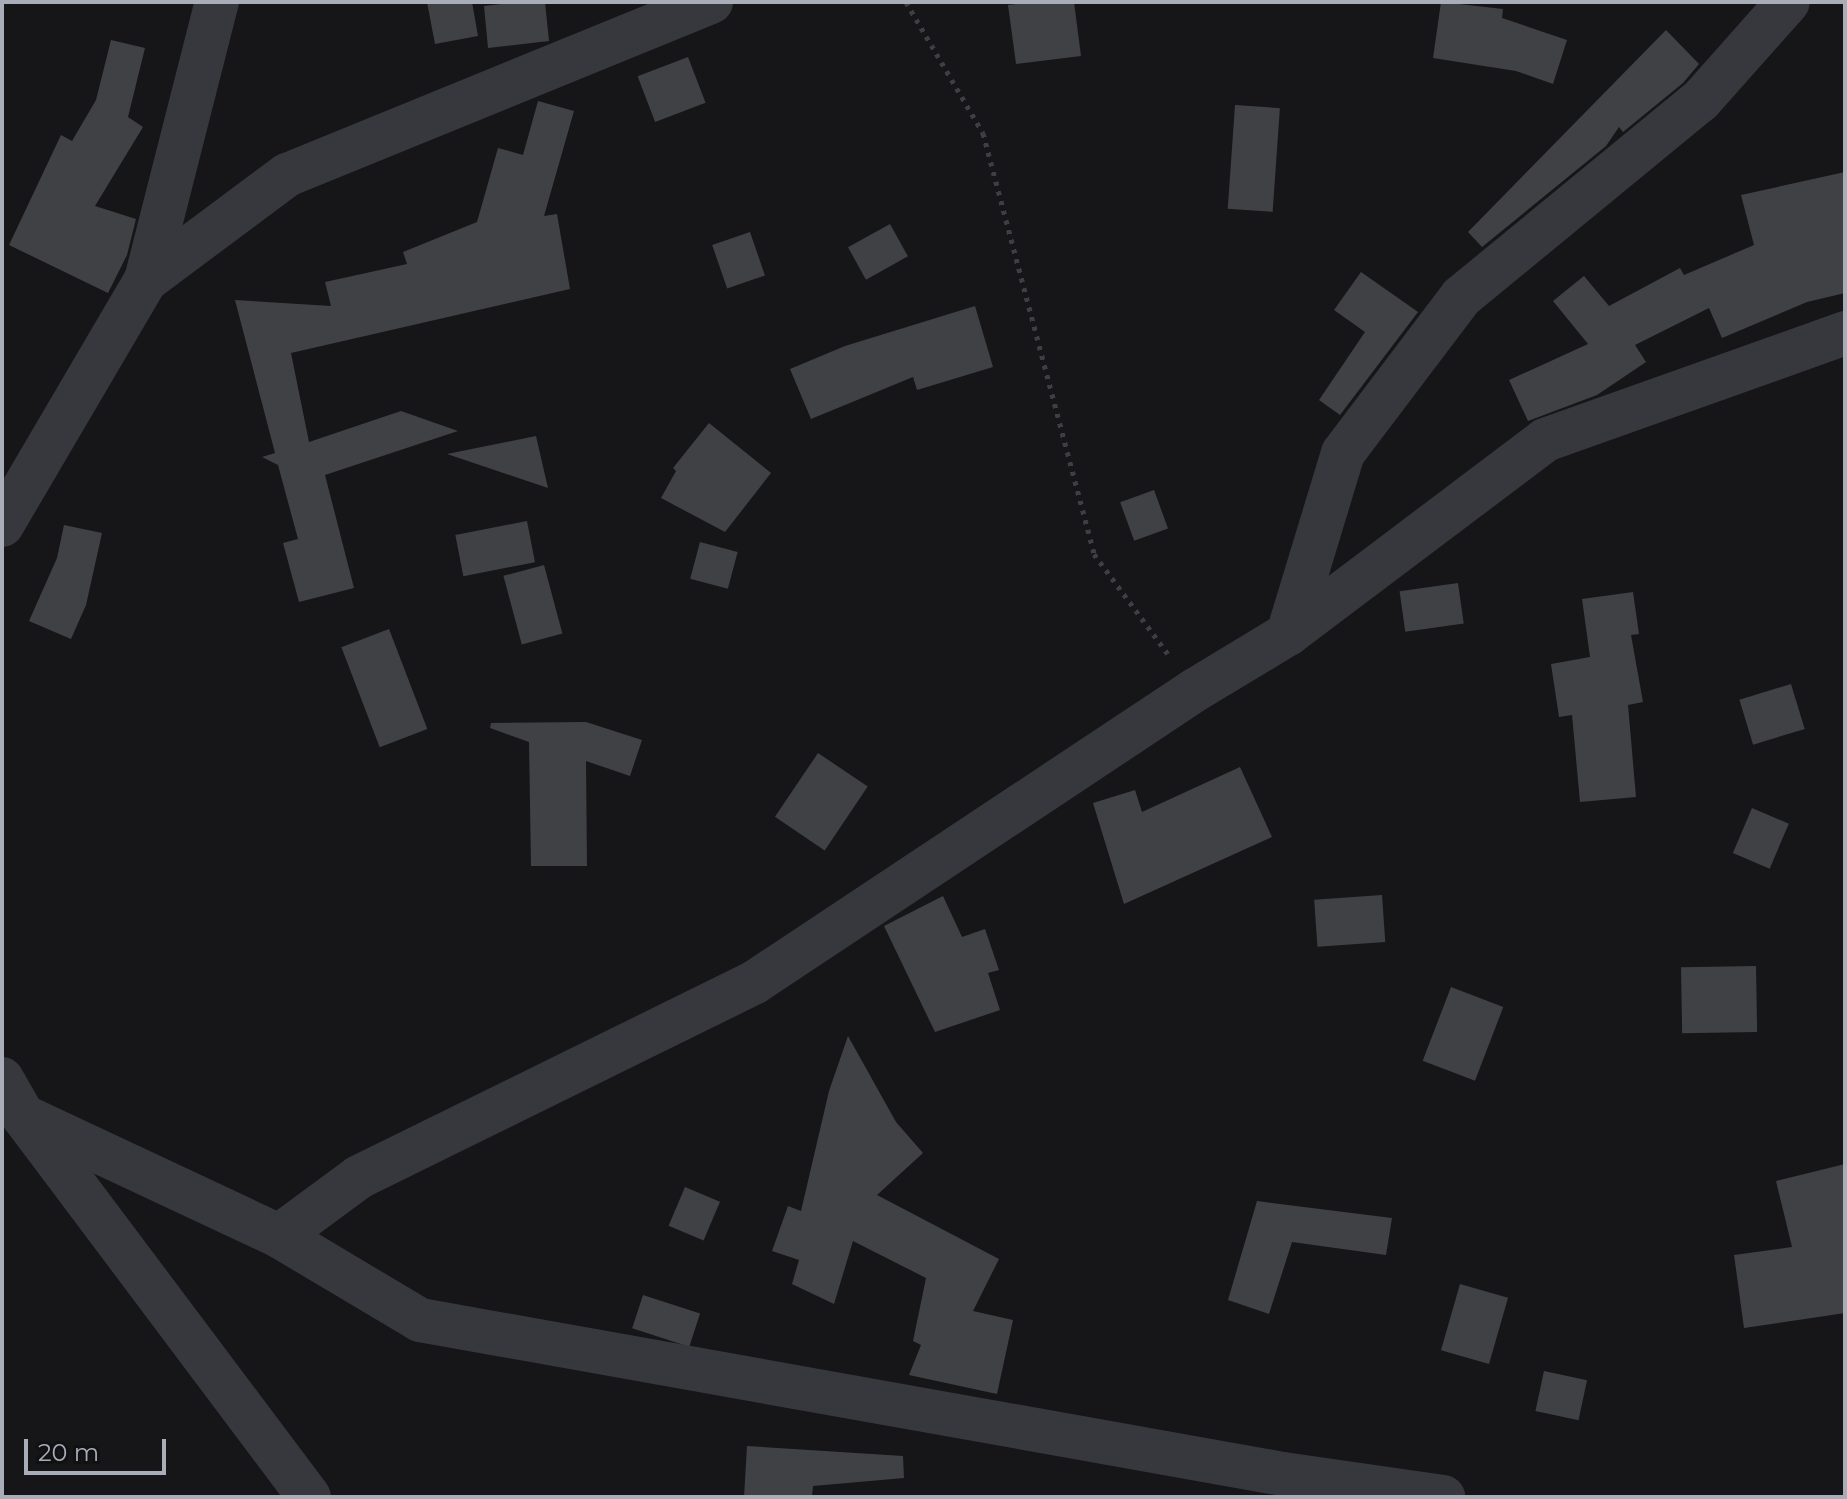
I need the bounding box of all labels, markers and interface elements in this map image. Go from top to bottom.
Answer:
scale bar [28,1423,170,1473]
text: 20 m [38,1438,99,1467]

